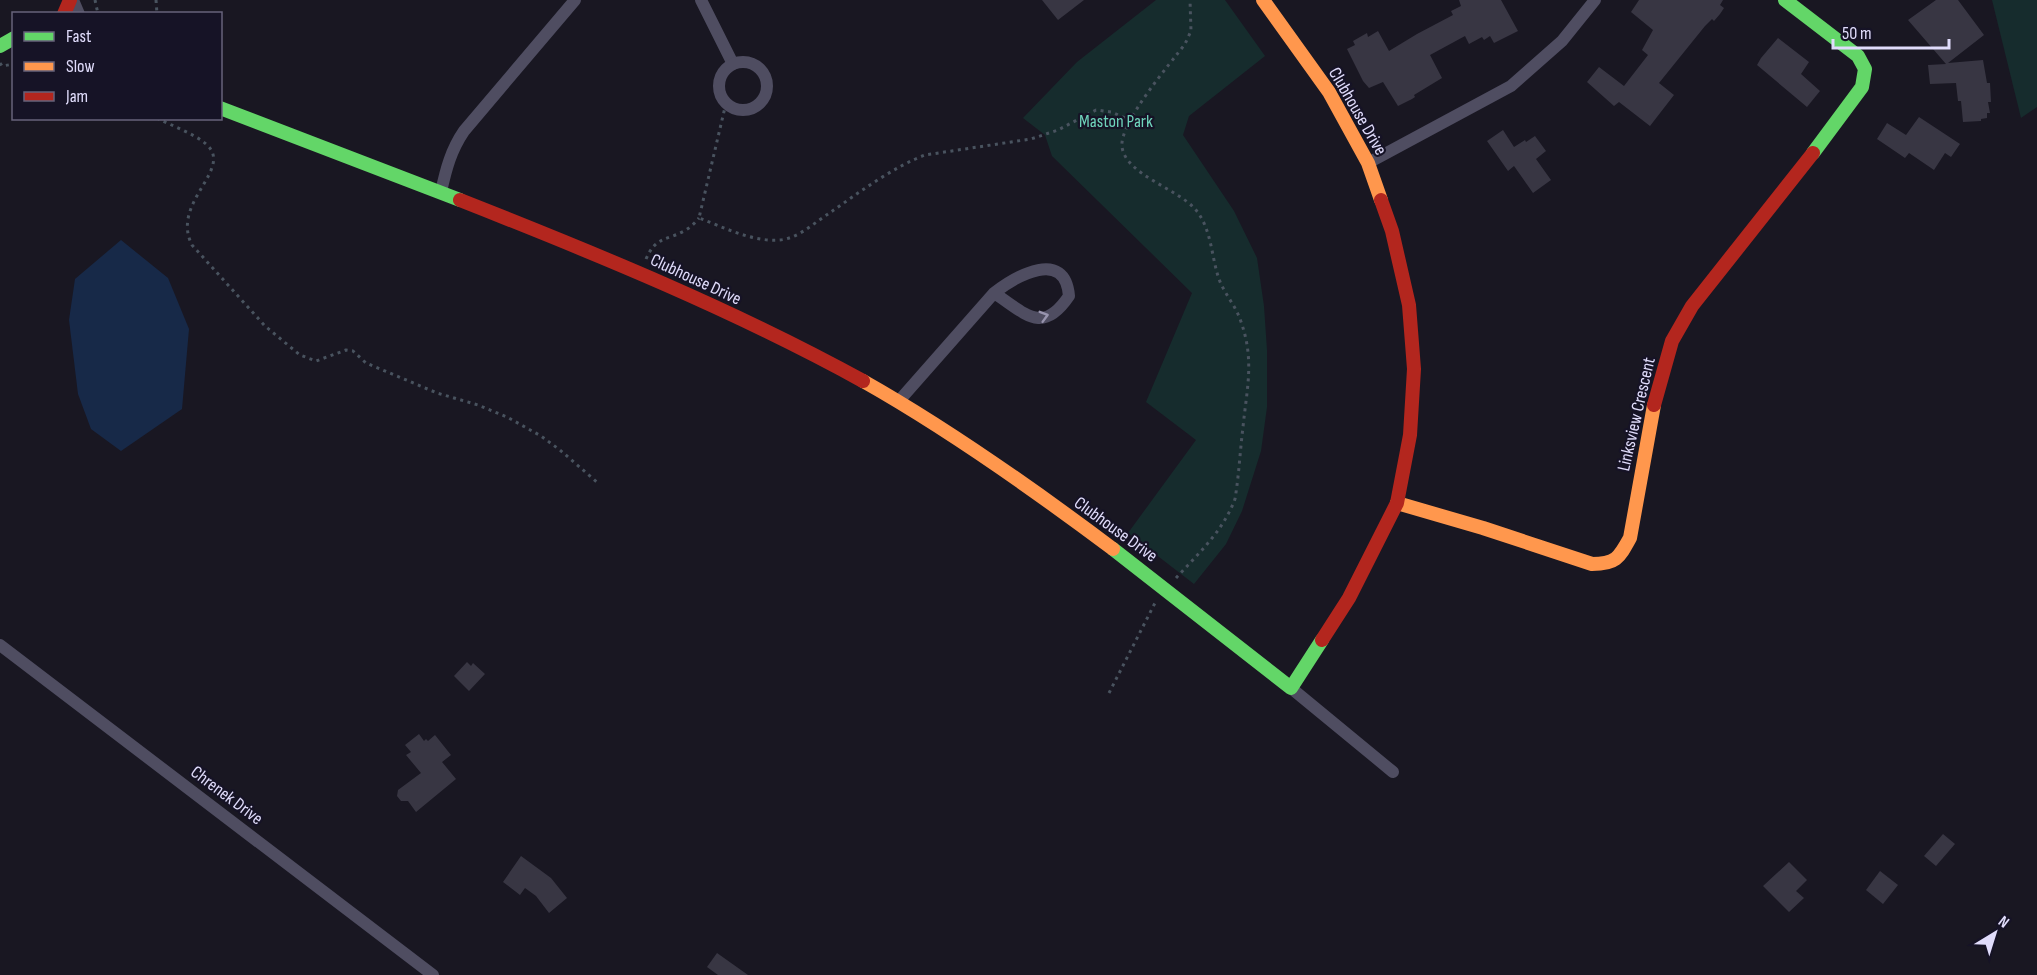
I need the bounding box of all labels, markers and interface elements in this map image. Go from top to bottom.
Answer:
legend [12,12,222,120]
scale bar [1833,12,1948,50]
text: 50 m [1842,23,1872,44]
text: Fast [66,26,92,47]
text: Slow [66,56,95,77]
street label: Clubhouse Drive [1324,64,1391,159]
text: Jam [65,86,88,107]
park label: Maston Park [1079,111,1153,132]
street label: Clubhouse Drive [647,249,745,310]
one-way arrow [1038,311,1049,323]
street label: Linksview Crescent [1613,355,1660,473]
street label: Clubhouse Drive [1070,492,1161,567]
street label: Chrenek Drive [187,762,267,829]
north arrow [1965,903,2025,963]
text: N [1994,912,2013,932]

